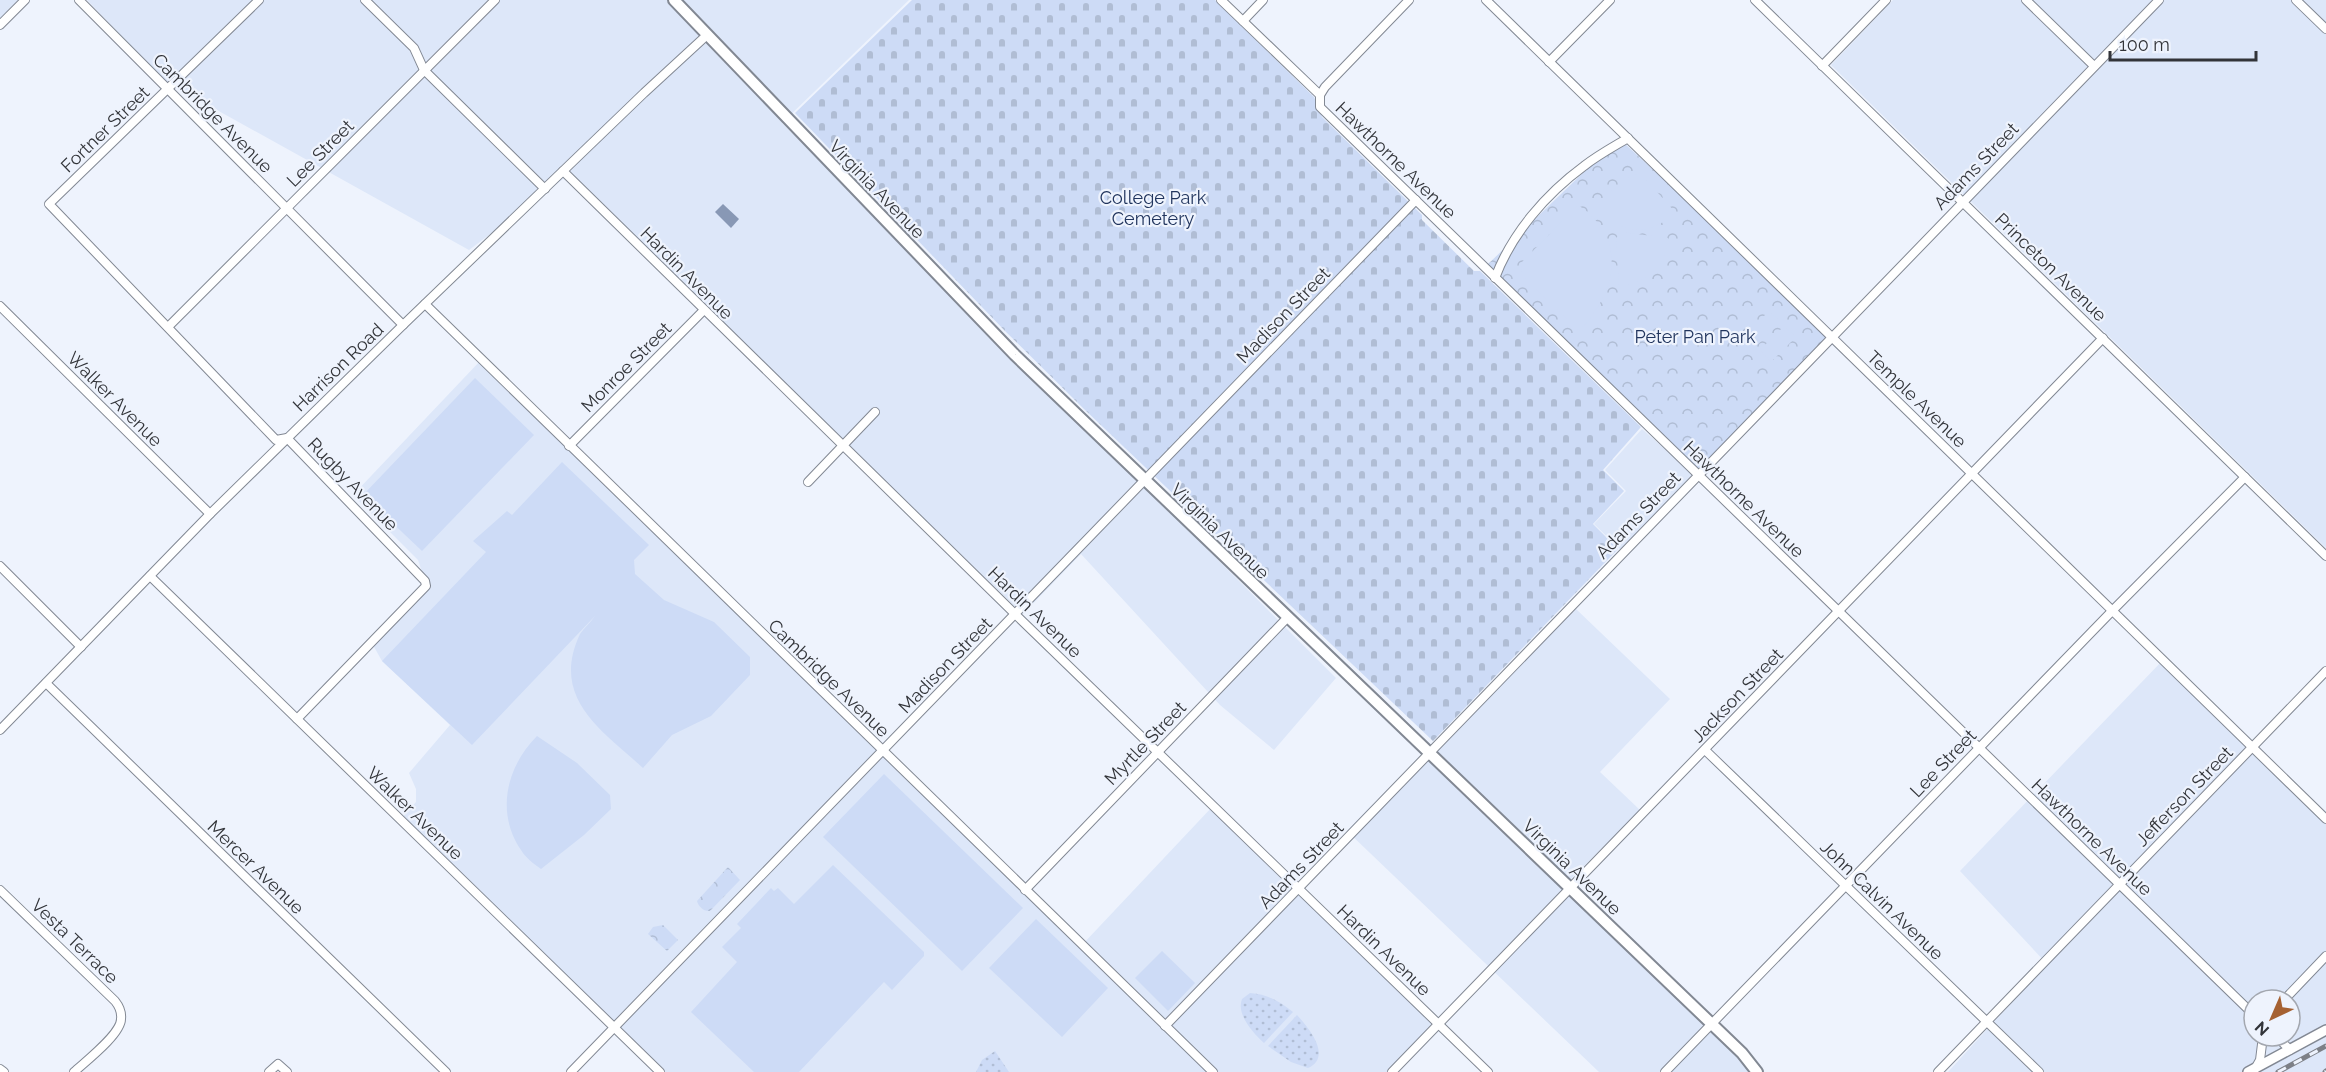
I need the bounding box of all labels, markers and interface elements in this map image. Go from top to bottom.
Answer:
scale bar [2110,24,2256,62]
text: 100 m [2119,34,2170,55]
street label: Cambridge Avenue [149,49,277,177]
street label: Fortner Street [57,82,153,176]
street label: Hawthorne Avenue [1331,97,1461,223]
street label: Lee Street [282,115,358,191]
street label: Adams Street [1929,118,2023,214]
street label: Virginia Avenue [825,135,930,243]
park label: College Park Cemetery [1100,187,1207,229]
street label: Princeton Avenue [1991,209,2111,326]
street label: Hardin Avenue [636,222,738,324]
street label: Madison Street [1232,263,1334,367]
street label: Monroe Street [577,318,675,416]
street label: Harrison Road [289,319,387,415]
park label: Peter Pan Park [1634,326,1756,347]
street label: Temple Avenue [1863,346,1971,452]
street label: Walker Avenue [63,347,167,451]
street label: Rugby Avenue [304,433,403,535]
street label: Hawthorne Avenue [1679,436,1809,562]
street label: Adams Street [1591,467,1685,563]
street label: Virginia Avenue [1166,479,1274,584]
street label: Hardin Avenue [984,562,1086,662]
street label: Madison Street [894,613,996,717]
street label: Cambridge Avenue [764,615,894,741]
street label: Jackson Street [1687,644,1787,746]
street label: Myrtle Street [1100,697,1190,789]
street label: Lee Street [1906,725,1980,801]
street label: Jefferson Street [2131,742,2237,850]
street label: Walker Avenue [363,762,468,864]
street label: Hawthorne Avenue [2027,774,2157,900]
street label: Virginia Avenue [1518,815,1626,920]
street label: Mercer Avenue [204,816,309,919]
street label: Adams Street [1254,817,1348,913]
street label: John Calvin Avenue [1816,836,1948,964]
street label: Vesta Terrace [27,894,123,988]
street label: Hardin Avenue [1333,900,1435,1000]
north arrow [2242,988,2302,1048]
text: N [2251,1017,2273,1040]

